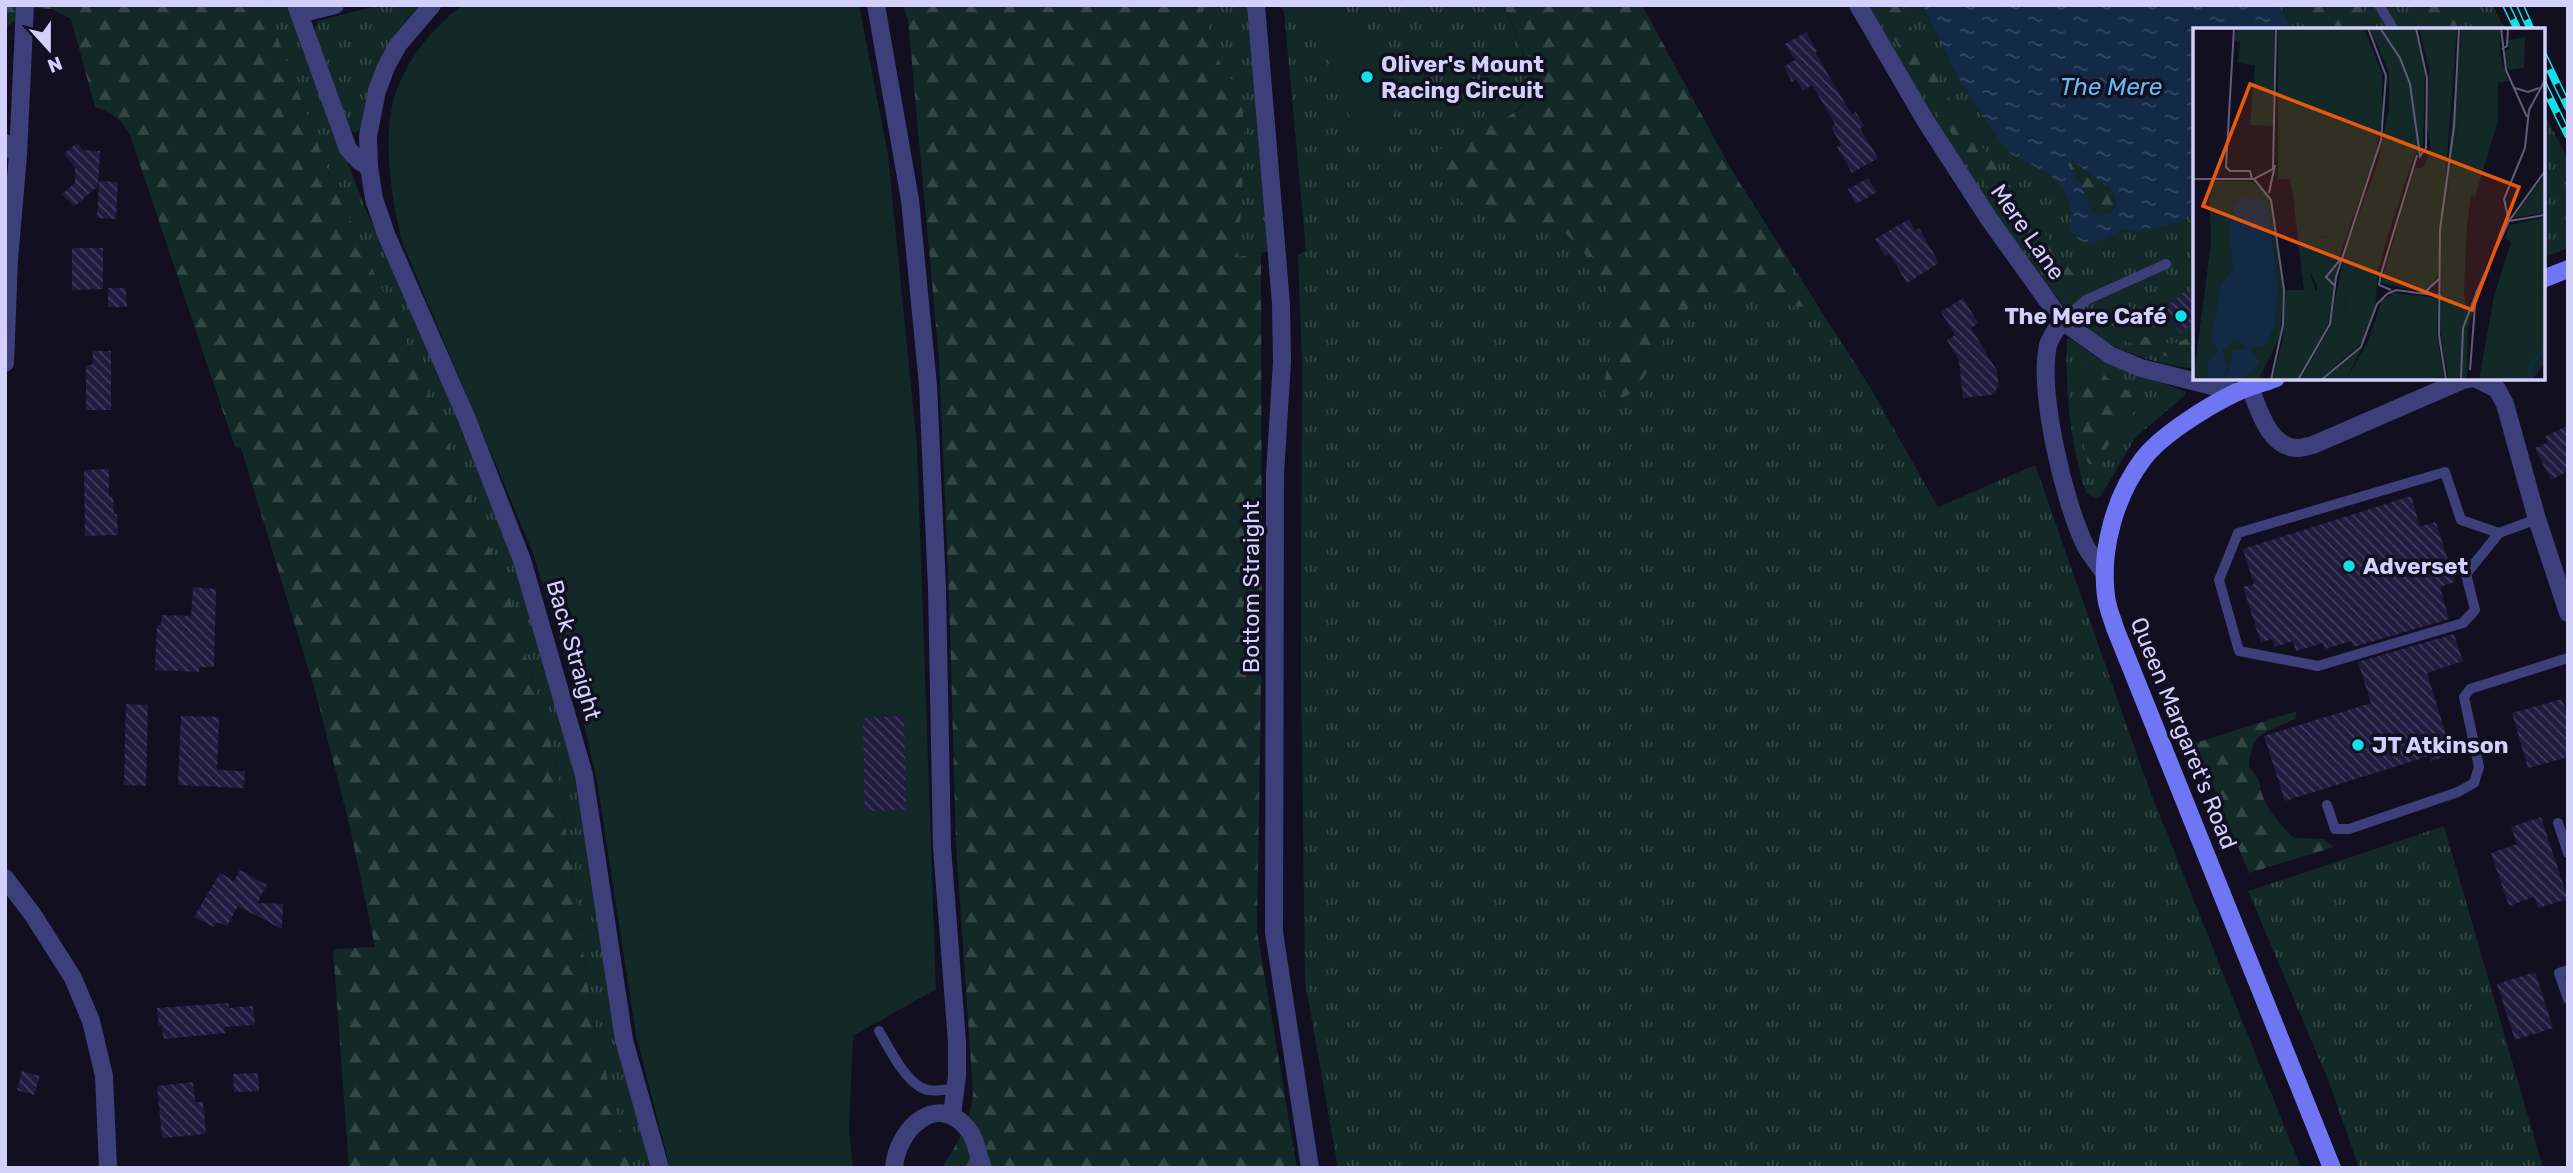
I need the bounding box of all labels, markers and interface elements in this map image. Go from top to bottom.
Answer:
north arrow [14,14,84,84]
inset map [2193,28,2545,380]
place label: Oliver's Mount Racing Circuit [1381,50,1544,104]
text: N [44,51,65,78]
marker: Oliver's Mount Racing Circuit [1359,69,1375,85]
water label: The Mere [2060,73,2162,101]
street label: Mere Lane [1985,179,2071,285]
place label: The Mere Café [2004,302,2167,330]
marker: The Mere Café [2173,308,2189,324]
street label: Bottom Straight [1237,501,1265,673]
place label: Adverset [2363,552,2469,580]
marker: Adverset [2341,558,2357,574]
street label: Back Straight [541,577,607,723]
street label: Queen Margaret's Road [2125,613,2243,853]
place label: JT Atkinson [2372,731,2509,759]
marker: JT Atkinson [2350,737,2366,753]

